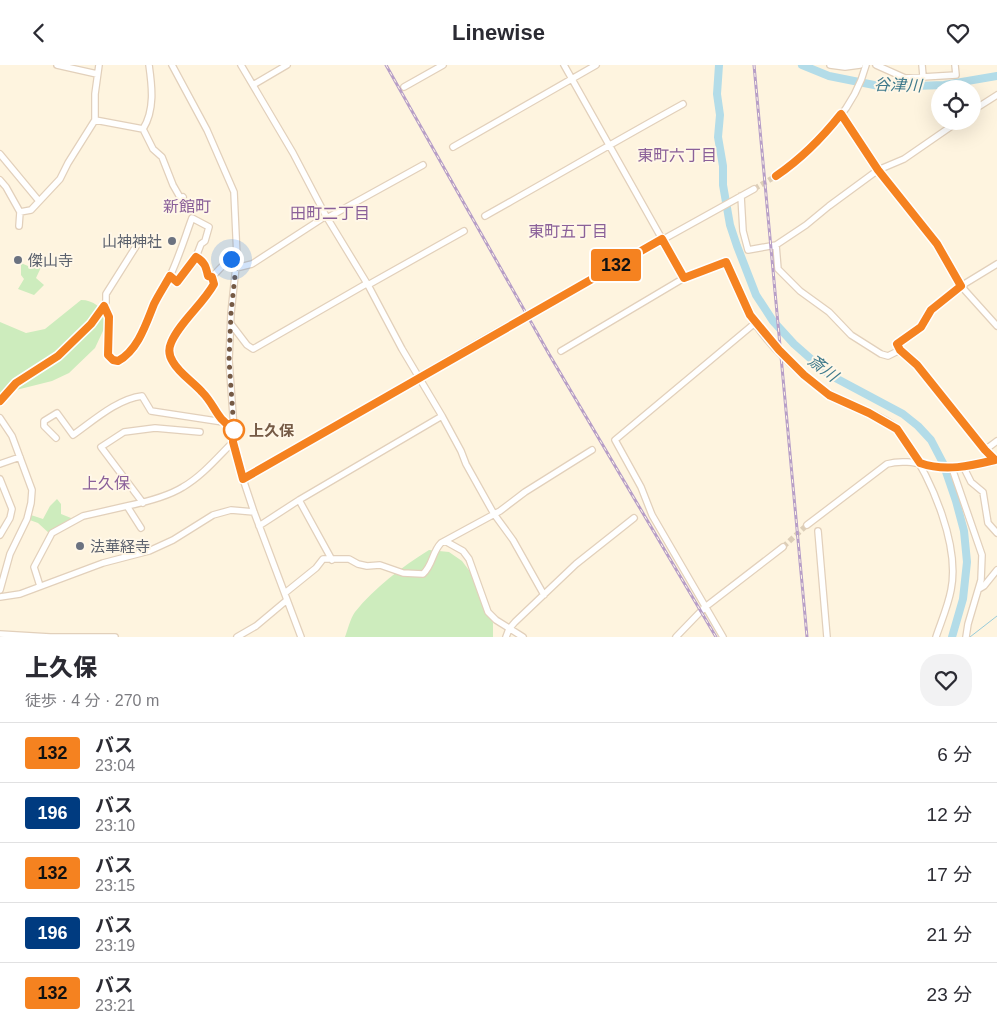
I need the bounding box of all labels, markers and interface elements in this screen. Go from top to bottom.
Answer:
icon: back [25,19,53,47]
icon: heart [944,19,972,47]
text: Linewise [452,20,545,45]
water label: 谷津川 [874,76,924,94]
map controls [931,80,981,130]
button: locate [931,80,981,130]
district label: 東町六丁目 [637,147,717,164]
district label: 新館町 [163,198,211,215]
district label: 田町二丁目 [290,205,370,222]
district label: 東町五丁目 [528,223,608,240]
place label: 山神神社 [102,233,162,250]
marker: 山神神社 [166,235,178,247]
your location [219,247,244,272]
line badge: 132 [587,249,645,281]
place label: 傑山寺 [28,252,73,269]
marker: 傑山寺 [12,254,24,266]
text: 132 [601,255,631,275]
water label: 斎川 [805,352,842,386]
marker: 上久保 [223,419,245,441]
place label: 上久保 [249,422,295,439]
district label: 上久保 [82,475,130,492]
place label: 法華経寺 [90,538,150,555]
marker: 法華経寺 [74,540,86,552]
text: 上久保 [25,654,97,681]
button: heart [920,654,972,706]
text: 徒歩 · 4 分 · 270 m [25,692,159,709]
text: バス [95,735,133,756]
text: 132 [37,743,68,763]
text: 6 分 [937,744,972,765]
text: 23:04 [95,757,135,774]
text: バス [95,795,133,816]
text: 196 [37,803,68,823]
text: 12 分 [927,804,972,825]
text: 23:10 [95,817,135,834]
text: バス [95,855,133,876]
text: 132 [37,863,68,883]
text: 17 分 [927,864,972,885]
text: 23:15 [95,877,135,894]
text: バス [95,915,133,936]
text: 196 [37,923,68,943]
text: 21 分 [927,924,972,945]
text: 23:19 [95,937,135,954]
text: バス [95,975,133,996]
text: 132 [37,983,68,1003]
text: 23 分 [927,984,972,1005]
text: 23:21 [95,997,135,1014]

